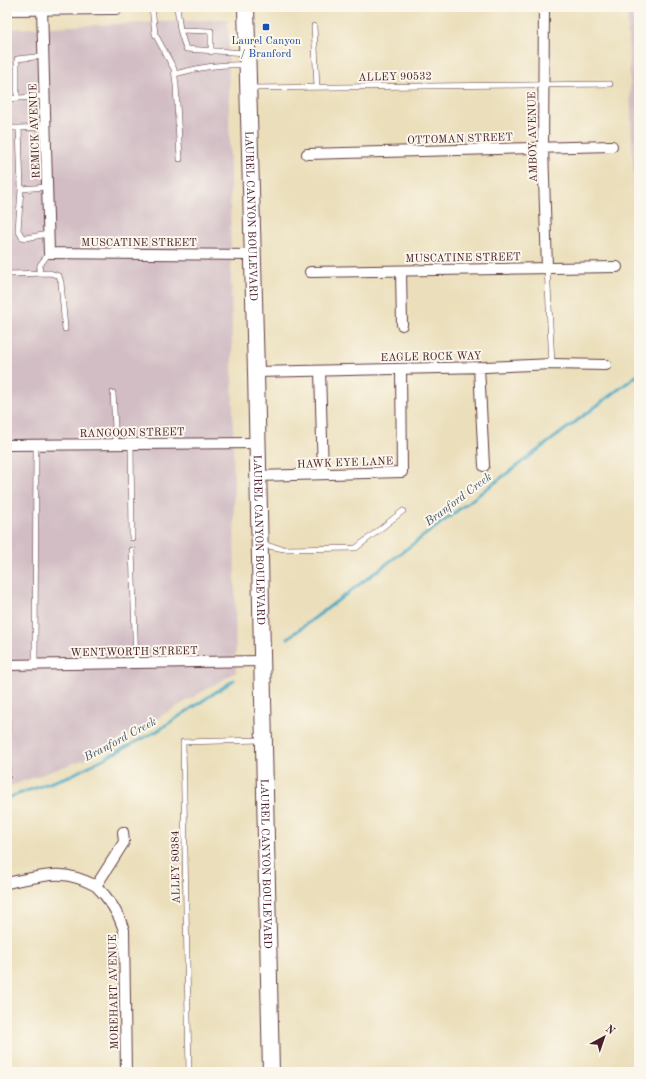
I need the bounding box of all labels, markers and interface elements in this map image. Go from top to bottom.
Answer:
marker: Laurel Canyon / Branford [261,22,271,32]
place label: Laurel Canyon / Branford [231,36,301,60]
street label: ALLEY 90532 [358,71,432,84]
street label: REMICK AVENUE [28,83,43,179]
street label: AMBOY AVENUE [527,92,540,182]
street label: LAUREL CANYON BOULEVARD [242,131,258,302]
street label: OTTOMAN STREET [407,132,513,147]
street label: MUSCATINE STREET [81,238,197,249]
street label: MUSCATINE STREET [405,252,521,265]
street label: EAGLE ROCK WAY [380,351,482,364]
street label: RANGOON STREET [79,427,185,440]
street label: LAUREL CANYON BOULEVARD [251,455,265,626]
street label: HAWK EYE LANE [297,456,393,471]
water label: Branford Creek [422,471,494,529]
street label: WENTWORTH STREET [70,646,198,659]
water label: Branford Creek [81,716,159,764]
street label: LAUREL CANYON BOULEVARD [258,779,272,949]
street label: ALLEY 80384 [170,830,183,904]
street label: MOREHART AVENUE [108,934,121,1050]
north arrow [584,1017,624,1057]
text: N [603,1024,617,1038]

